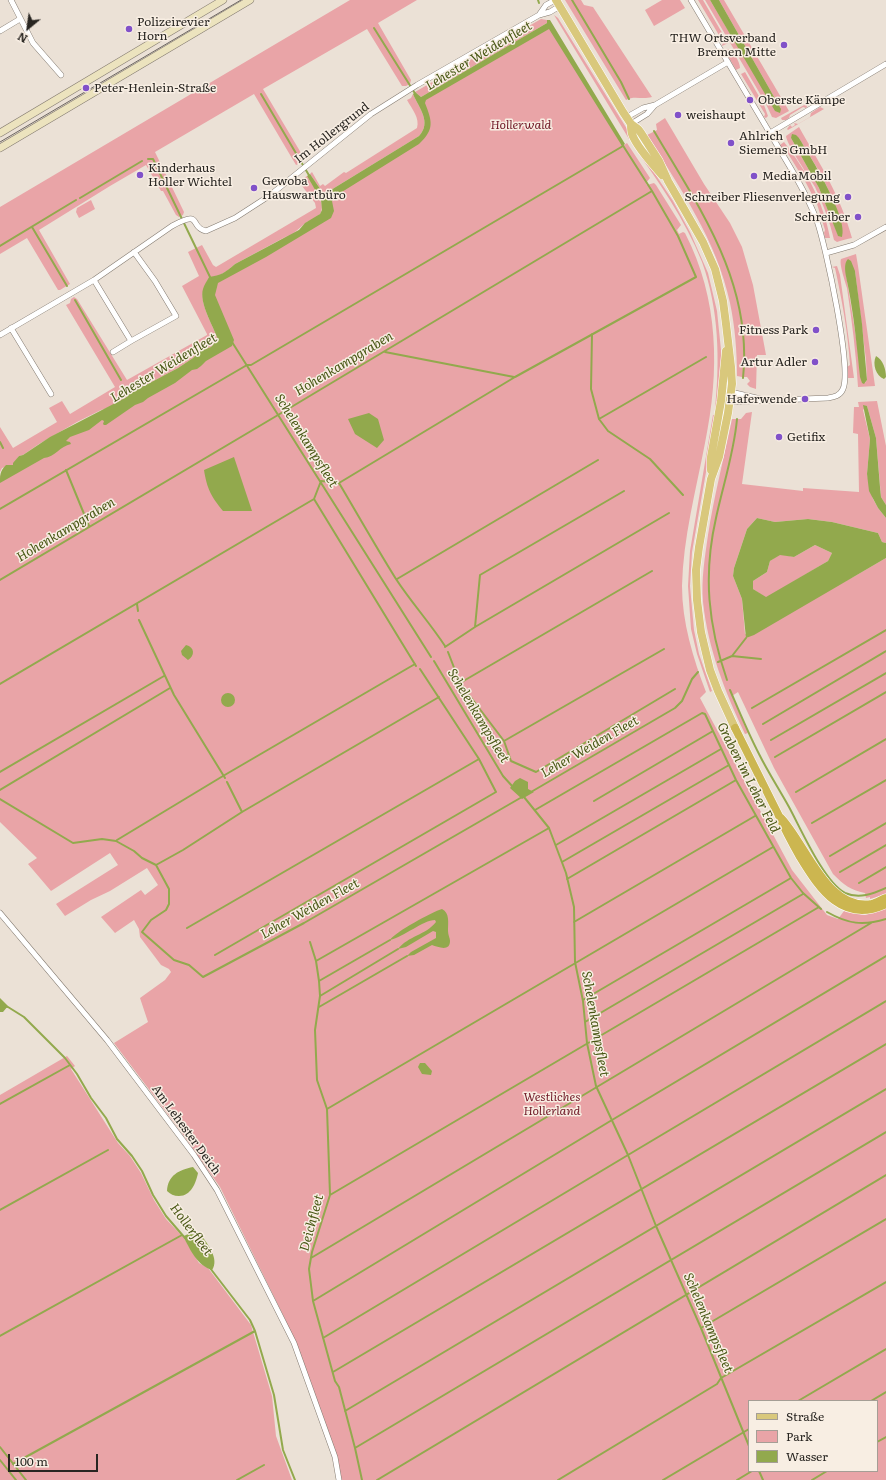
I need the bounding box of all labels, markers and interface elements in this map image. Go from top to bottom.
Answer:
north arrow [8,8,48,48]
place label: Polizeirevier Horn [137,15,210,43]
water label: Lehester Weidenfleet [423,18,535,94]
marker: Polizeirevier Horn [124,24,134,34]
text: N [14,29,30,48]
place label: THW Ortsverband Bremen Mitte [670,31,776,59]
marker: THW Ortsverband Bremen Mitte [779,40,789,50]
place label: Peter-Henlein-Straße [94,81,216,95]
marker: Peter-Henlein-Straße [81,83,91,93]
place label: Oberste Kämpe [758,93,845,107]
marker: Oberste Kämpe [745,95,755,105]
street label: Im Hollergrund [292,99,372,167]
place label: weishaupt [686,108,746,122]
marker: weishaupt [673,110,683,120]
park label: Hollerwald [491,118,551,132]
place label: Ahlrich Siemens GmbH [739,129,827,157]
marker: Ahlrich Siemens GmbH [726,138,736,148]
place label: Kinderhaus Holler Wichtel [148,161,232,189]
place label: MediaMobil [762,169,832,183]
marker: Kinderhaus Holler Wichtel [135,170,145,180]
marker: MediaMobil [749,171,759,181]
place label: Gewoba Hauswartbüro [262,174,346,202]
marker: Gewoba Hauswartbüro [249,183,259,193]
place label: Schreiber Fliesenverlegung [684,190,840,204]
marker: Schreiber Fliesenverlegung [843,192,853,202]
place label: Schreiber [794,210,850,224]
marker: Schreiber [853,212,863,222]
place label: Fitness Park [739,323,808,337]
marker: Fitness Park [811,325,821,335]
water label: Hohenkampgraben [292,328,396,400]
water label: Lehester Weidenfleet [108,330,220,406]
place label: Artur Adler [741,355,807,369]
marker: Artur Adler [810,357,820,367]
water label: Schelenkampsfleet [271,391,341,491]
place label: Haferwende [727,392,797,406]
marker: Haferwende [800,394,810,404]
place label: Getifix [787,430,825,444]
marker: Getifix [774,432,784,442]
water label: Hohenkampgraben [14,494,118,566]
water label: Schelenkampsfleet [444,666,512,766]
water label: Leher Weiden Fleet [538,713,642,781]
water label: Graben im Leher Feld [713,720,783,836]
water label: Leher Weiden Fleet [258,876,362,942]
water label: Schelenkampsfleet [578,970,612,1078]
street label: Am Lehester Deich [149,1082,223,1178]
park label: Westliches Hollerland [524,1090,580,1118]
water label: Deichfleet [297,1193,327,1253]
water label: Hollerfleet [166,1201,216,1259]
water label: Schelenkampsfleet [680,1271,736,1375]
legend [748,1400,878,1472]
text: Straße [786,1407,824,1425]
text: Park [786,1427,812,1445]
scale bar [10,1446,100,1472]
text: Wasser [786,1447,828,1465]
text: 100 m [15,1452,48,1470]

